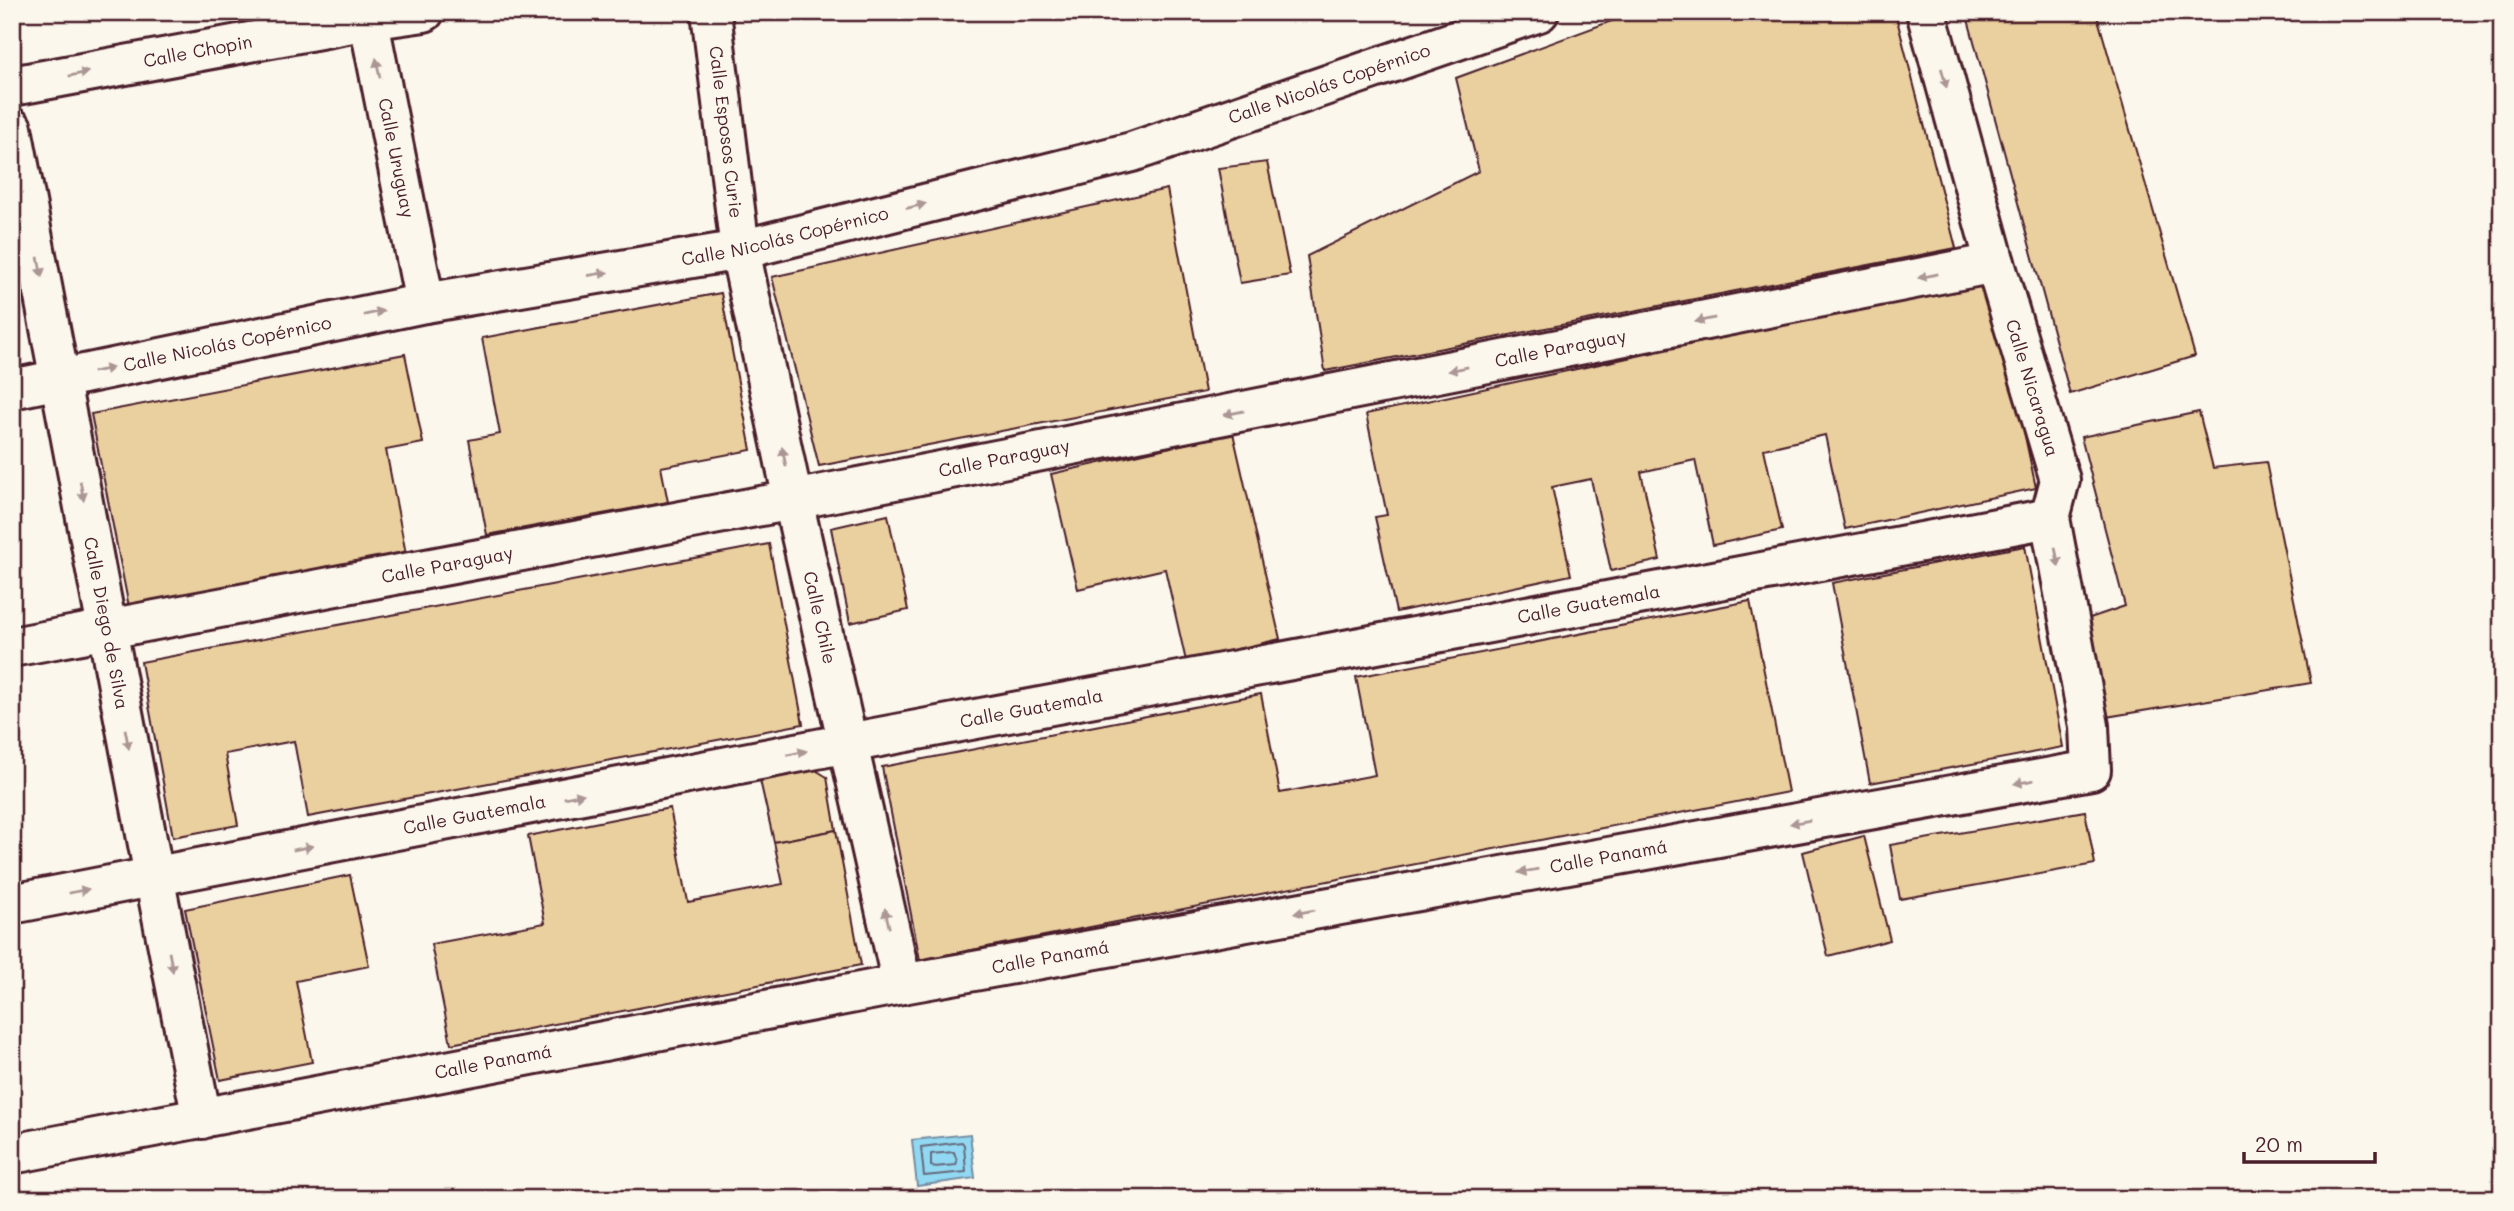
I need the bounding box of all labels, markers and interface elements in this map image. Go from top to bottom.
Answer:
street label: Calle Chopin [141,29,254,72]
street label: Calle Nicolás Copérnico [1225,37,1433,129]
street label: Calle Esposos Curie [704,45,749,219]
one-way arrow [372,57,383,79]
one-way arrow [68,68,90,79]
one-way arrow [1940,68,1950,89]
street label: Calle Uruguay [373,96,421,220]
street label: Calle Nicolás Copérnico [679,200,891,271]
one-way arrow [905,200,927,211]
one-way arrow [34,256,45,278]
one-way arrow [587,268,609,279]
one-way arrow [1917,270,1939,281]
one-way arrow [363,308,385,319]
street label: Calle Nicolás Copérnico [121,310,334,377]
one-way arrow [1694,315,1716,326]
street label: Calle Nicaragua [2001,316,2065,459]
street label: Calle Paraguay [1493,323,1628,372]
one-way arrow [1447,363,1469,374]
one-way arrow [92,365,114,376]
one-way arrow [1223,408,1245,419]
street label: Calle Paraguay [936,433,1072,482]
one-way arrow [778,446,789,468]
one-way arrow [76,480,87,502]
street label: Calle Diego de Silva [79,535,135,711]
street label: Calle Paraguay [379,540,515,588]
one-way arrow [2052,546,2063,568]
street label: Calle Chile [798,569,843,666]
street label: Calle Guatemala [1515,578,1662,628]
street label: Calle Guatemala [958,683,1105,733]
one-way arrow [122,728,133,750]
one-way arrow [786,747,808,758]
one-way arrow [2013,777,2035,788]
street label: Calle Guatemala [401,788,548,839]
one-way arrow [563,790,585,801]
one-way arrow [1789,817,1811,828]
street label: Calle Panamá [1548,833,1669,878]
one-way arrow [292,842,314,853]
one-way arrow [1517,866,1539,877]
one-way arrow [68,886,90,897]
one-way arrow [882,907,893,929]
one-way arrow [1293,907,1315,918]
street label: Calle Panamá [990,934,1111,979]
one-way arrow [166,951,177,973]
street label: Calle Panamá [432,1038,554,1084]
scale bar [2244,1120,2376,1164]
text: 20 m [2255,1130,2303,1157]

